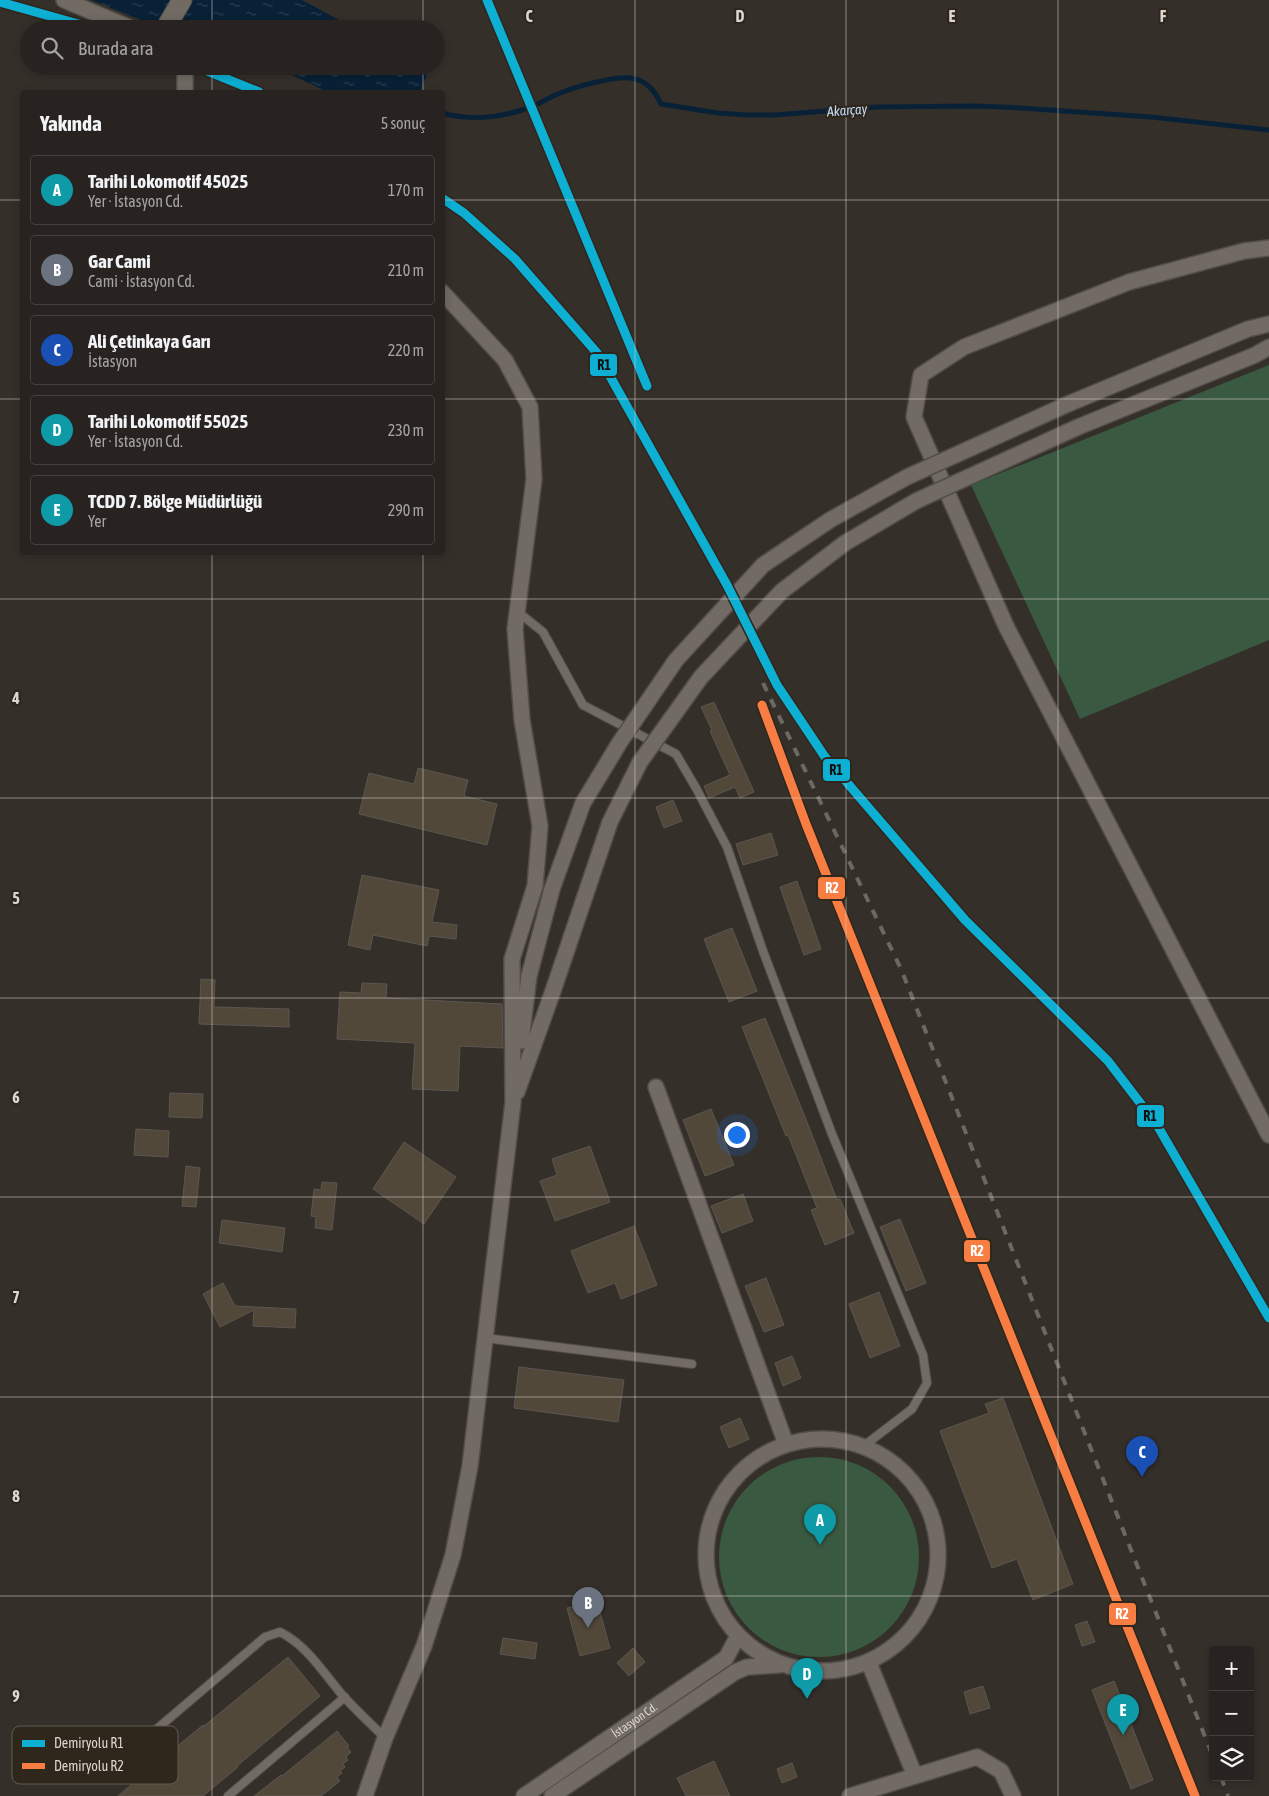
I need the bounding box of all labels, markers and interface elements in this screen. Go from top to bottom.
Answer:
text: C [525,7,533,25]
text: D [736,7,745,25]
text: E [949,7,956,25]
text: F [1160,7,1167,25]
search box [20,20,445,75]
icon: search [38,34,66,62]
text: Burada ara [78,37,154,59]
water label: Akarçay [825,101,868,119]
text: Yakında [40,111,102,135]
text: 5 sonuç [381,114,425,132]
text: Tarihi Lokomotif 45025 [88,170,248,192]
text: A [53,181,61,199]
text: 170 m [388,181,424,199]
text: Yer · İstasyon Cd. [88,192,183,210]
text: Gar Cami [88,250,151,272]
text: B [53,261,61,279]
text: 210 m [388,261,424,279]
text: Cami · İstasyon Cd. [88,272,195,290]
text: Ali Çetinkaya Garı [88,330,211,352]
text: C [53,341,61,359]
text: 220 m [388,341,424,359]
text: İstasyon [88,352,137,370]
line badge: R1 [589,353,618,377]
text: R1 [597,357,611,373]
text: Tarihi Lokomotif 55025 [88,410,248,432]
text: D [53,421,61,439]
text: 230 m [388,421,424,439]
text: Yer · İstasyon Cd. [88,432,183,450]
text: TCDD 7. Bölge Müdürlüğü [88,490,262,512]
text: E [54,501,60,519]
text: 290 m [388,501,424,519]
text: Yer [88,512,106,530]
text: 4 [11,689,20,707]
line badge: R1 [822,758,851,782]
text: R1 [829,762,843,778]
line badge: R2 [817,876,846,900]
text: R2 [825,880,839,896]
text: 5 [12,889,20,907]
text: 6 [12,1088,20,1106]
line badge: R1 [1136,1104,1165,1128]
text: R1 [1143,1108,1157,1124]
your location [724,1122,750,1148]
line badge: R2 [963,1239,991,1263]
text: R2 [970,1243,984,1259]
text: 7 [12,1288,20,1306]
pin: C [1126,1436,1158,1477]
text: 8 [12,1487,20,1505]
pin: A [804,1504,836,1545]
pin: B [572,1587,604,1628]
line badge: R2 [1108,1602,1137,1626]
text: R2 [1115,1606,1129,1622]
map controls [1209,1646,1254,1781]
button: + [1209,1646,1254,1691]
pin: D [791,1658,823,1699]
text: 9 [12,1687,20,1705]
button: − [1209,1691,1254,1736]
pin: E [1107,1694,1139,1735]
street label: İstasyon Cd. [609,1700,660,1741]
legend [12,1726,178,1784]
text: Demiryolu R1 [54,1735,124,1751]
button: layers [1209,1736,1254,1781]
text: Demiryolu R2 [54,1758,124,1774]

